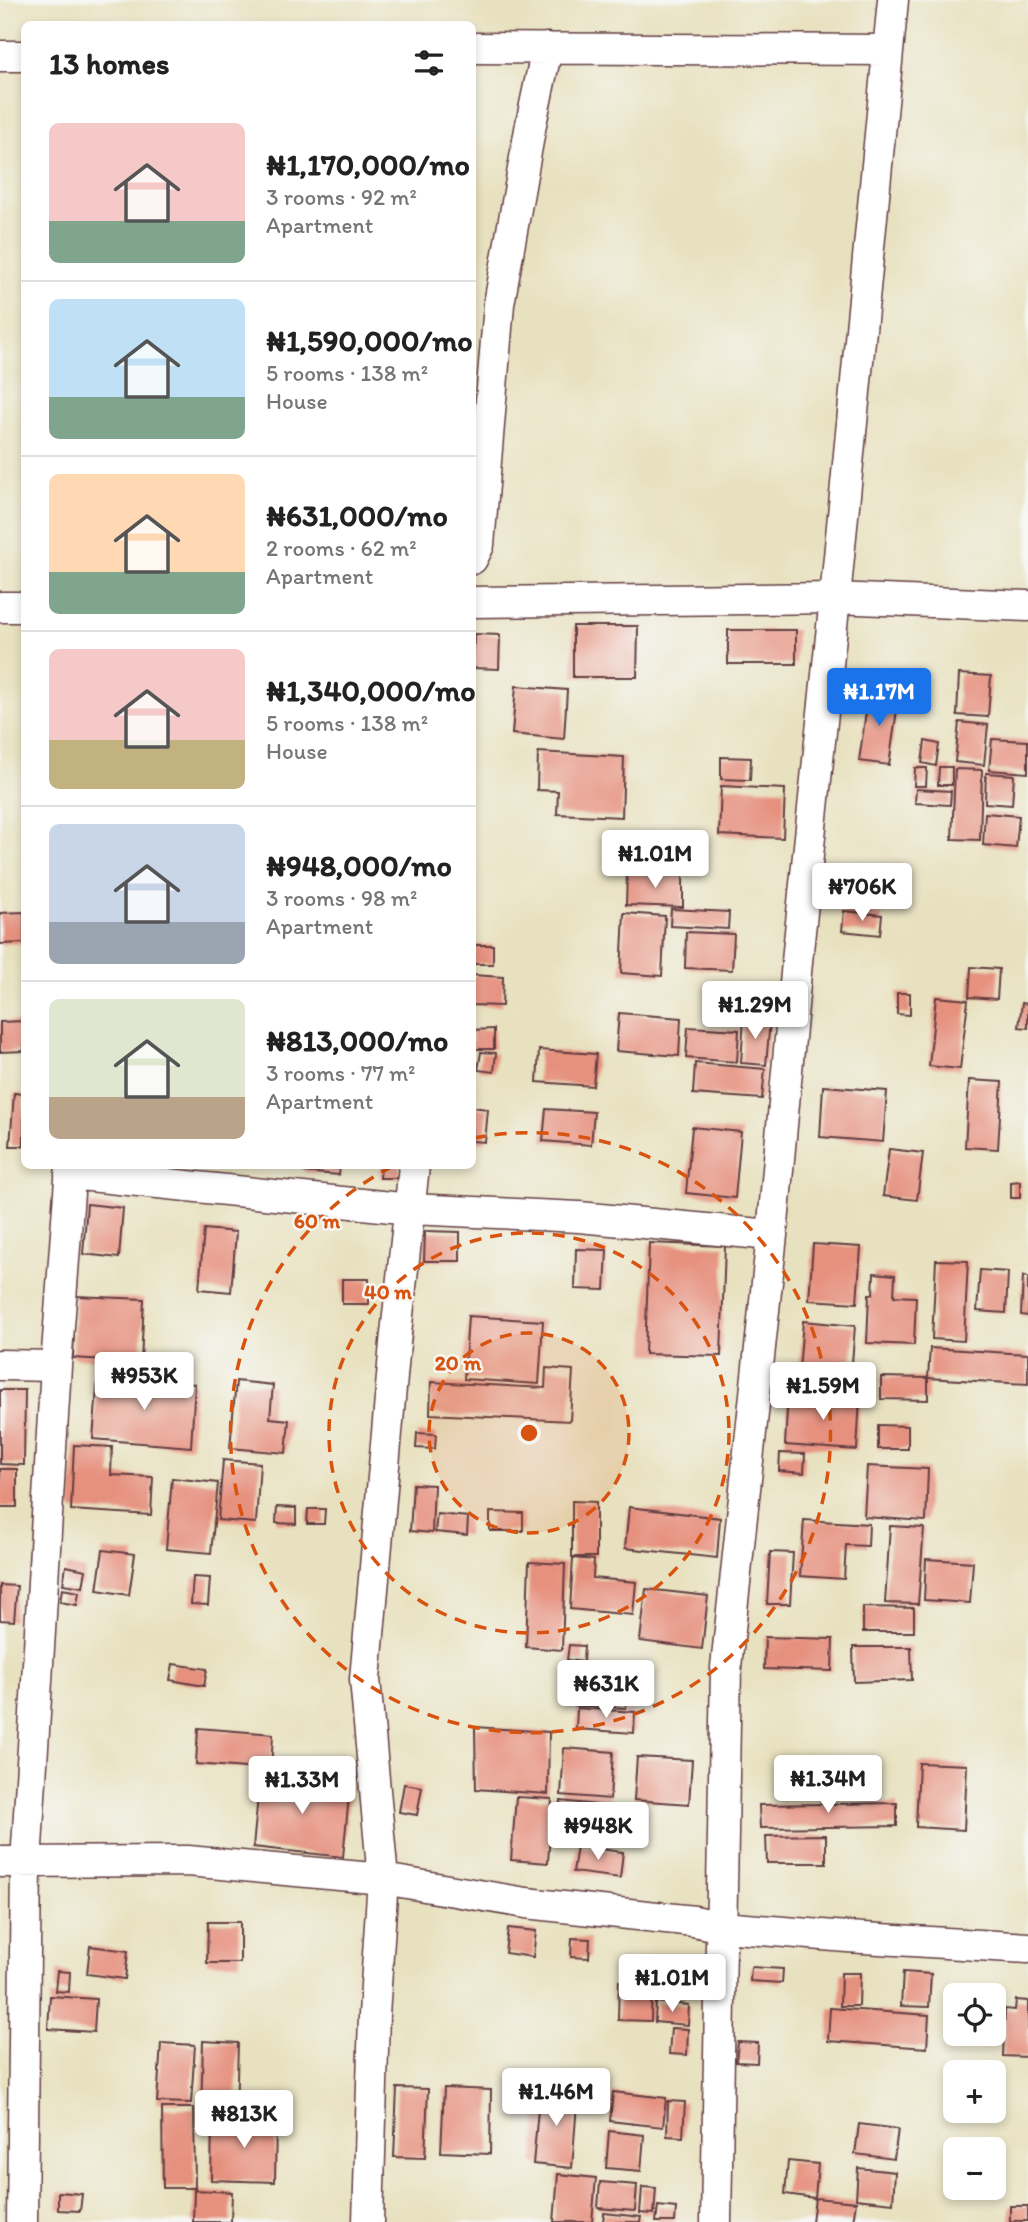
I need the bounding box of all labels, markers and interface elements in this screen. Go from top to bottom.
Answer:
icon: filters [410,44,448,82]
text: 13 homes [49,45,169,82]
text: ₦1,170,000/mo [266,146,470,183]
icon: home [105,151,189,235]
text: 3 rooms · 92 m² [266,183,417,211]
text: Apartment [266,211,373,239]
text: ₦1,590,000/mo [266,322,473,359]
icon: home [105,327,189,411]
text: 5 rooms · 138 m² [266,359,428,387]
text: House [266,387,328,415]
text: ₦631,000/mo [266,497,448,534]
icon: home [105,502,189,586]
text: 2 rooms · 62 m² [266,534,417,562]
text: Apartment [266,562,373,590]
pin: ₦1.17M [822,668,936,728]
text: ₦1,340,000/mo [266,672,476,709]
icon: home [105,677,189,761]
text: ₦1.17M [843,677,915,705]
text: 5 rooms · 138 m² [266,709,428,737]
text: House [266,737,328,765]
pin: ₦1.01M [598,830,712,890]
text: ₦1.01M [618,839,692,867]
text: ₦948,000/mo [266,847,452,884]
icon: home [105,852,189,936]
pin: ₦706K [813,864,911,923]
text: ₦706K [828,872,896,900]
text: 3 rooms · 98 m² [266,884,417,912]
text: Apartment [266,912,373,940]
pin: ₦1.29M [698,982,812,1041]
text: ₦1.29M [718,990,792,1018]
text: ₦813,000/mo [266,1022,448,1059]
icon: home [105,1027,189,1111]
text: 3 rooms · 77 m² [266,1059,416,1087]
text: Apartment [266,1087,373,1115]
text: 60 m [294,1208,341,1233]
text: 40 m [364,1279,412,1304]
text: 20 m [435,1350,482,1375]
pin: ₦953K [95,1352,193,1412]
text: ₦953K [111,1361,177,1389]
pin: ₦1.59M [766,1362,880,1422]
text: ₦1.59M [786,1371,860,1399]
centre of rings [517,1421,541,1445]
pin: ₦631K [557,1660,655,1720]
text: ₦631K [573,1669,639,1697]
pin: ₦1.33M [245,1756,359,1816]
pin: ₦1.34M [771,1756,885,1815]
text: ₦1.34M [790,1764,866,1792]
text: ₦1.33M [265,1765,339,1793]
pin: ₦948K [549,1802,647,1862]
text: ₦948K [564,1811,632,1839]
pin: ₦1.01M [615,1954,729,2014]
text: ₦1.01M [635,1963,709,1991]
map controls [943,1983,1006,2200]
button: locate [943,1983,1006,2046]
button: + [943,2060,1006,2123]
pin: ₦1.46M [499,2068,613,2128]
text: ₦1.46M [518,2077,594,2105]
pin: ₦813K [195,2090,293,2150]
text: ₦813K [211,2099,277,2127]
button: − [943,2137,1006,2200]

